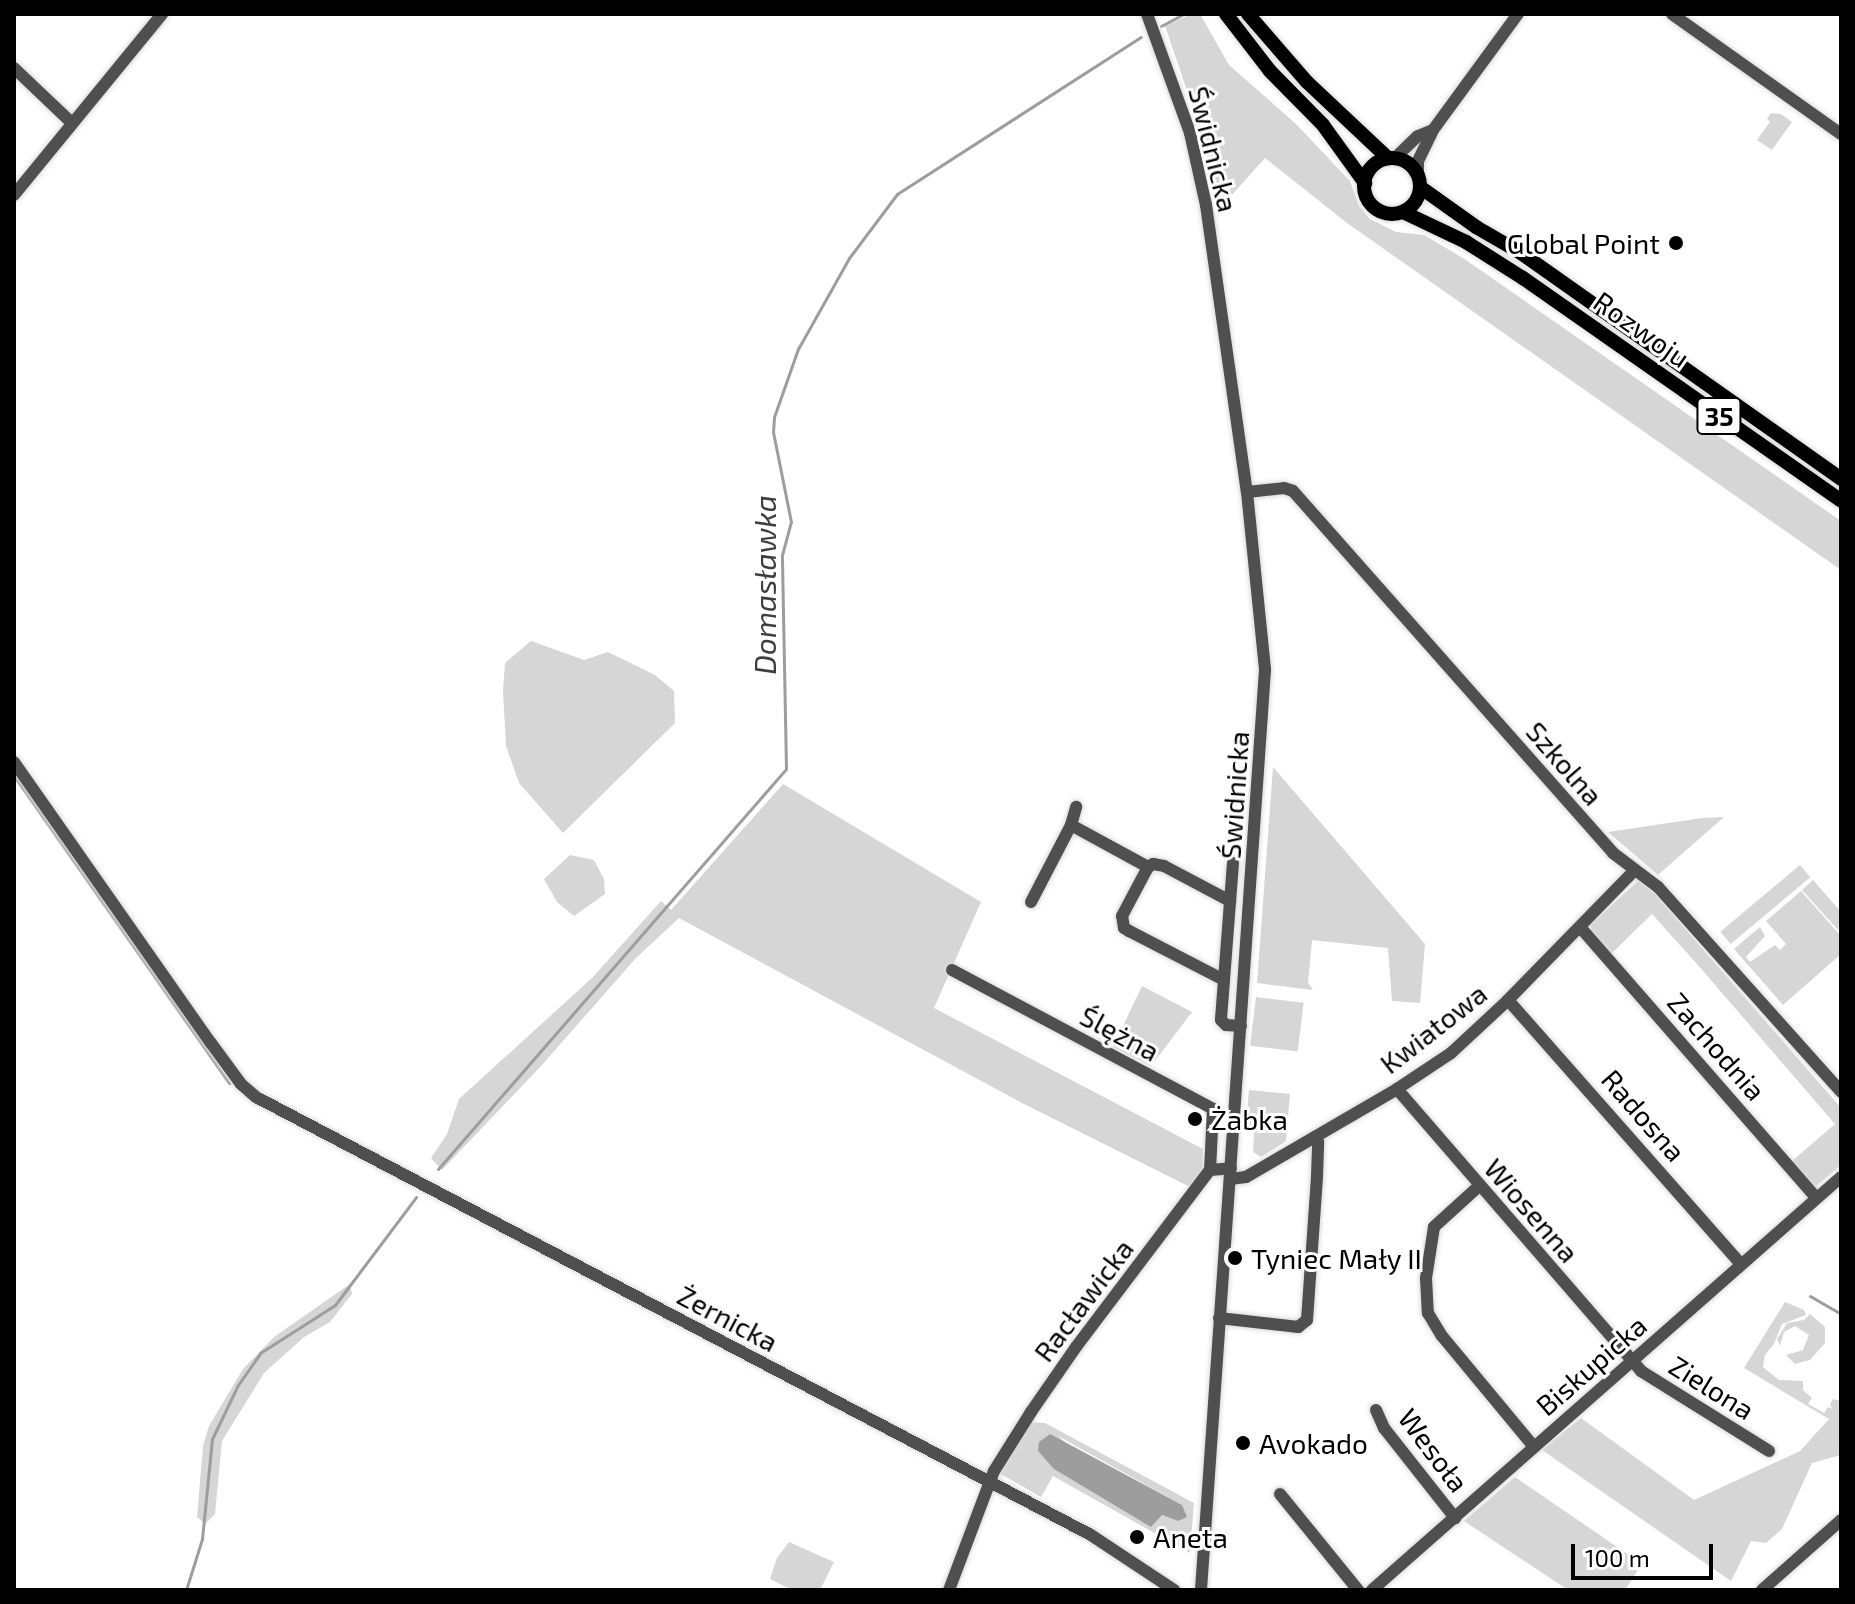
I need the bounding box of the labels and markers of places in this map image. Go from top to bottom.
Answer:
place label: Global Point [1506,226,1660,260]
marker: Global Point [1667,234,1685,252]
place label: Żabka [1211,1102,1288,1136]
marker: Żabka [1186,1110,1204,1128]
place label: Tyniec Mały II [1251,1241,1422,1275]
marker: Tyniec Mały II [1226,1249,1244,1267]
place label: Avokado [1259,1426,1368,1460]
marker: Avokado [1234,1434,1252,1452]
place label: Aneta [1153,1520,1228,1554]
marker: Aneta [1128,1528,1146,1546]

